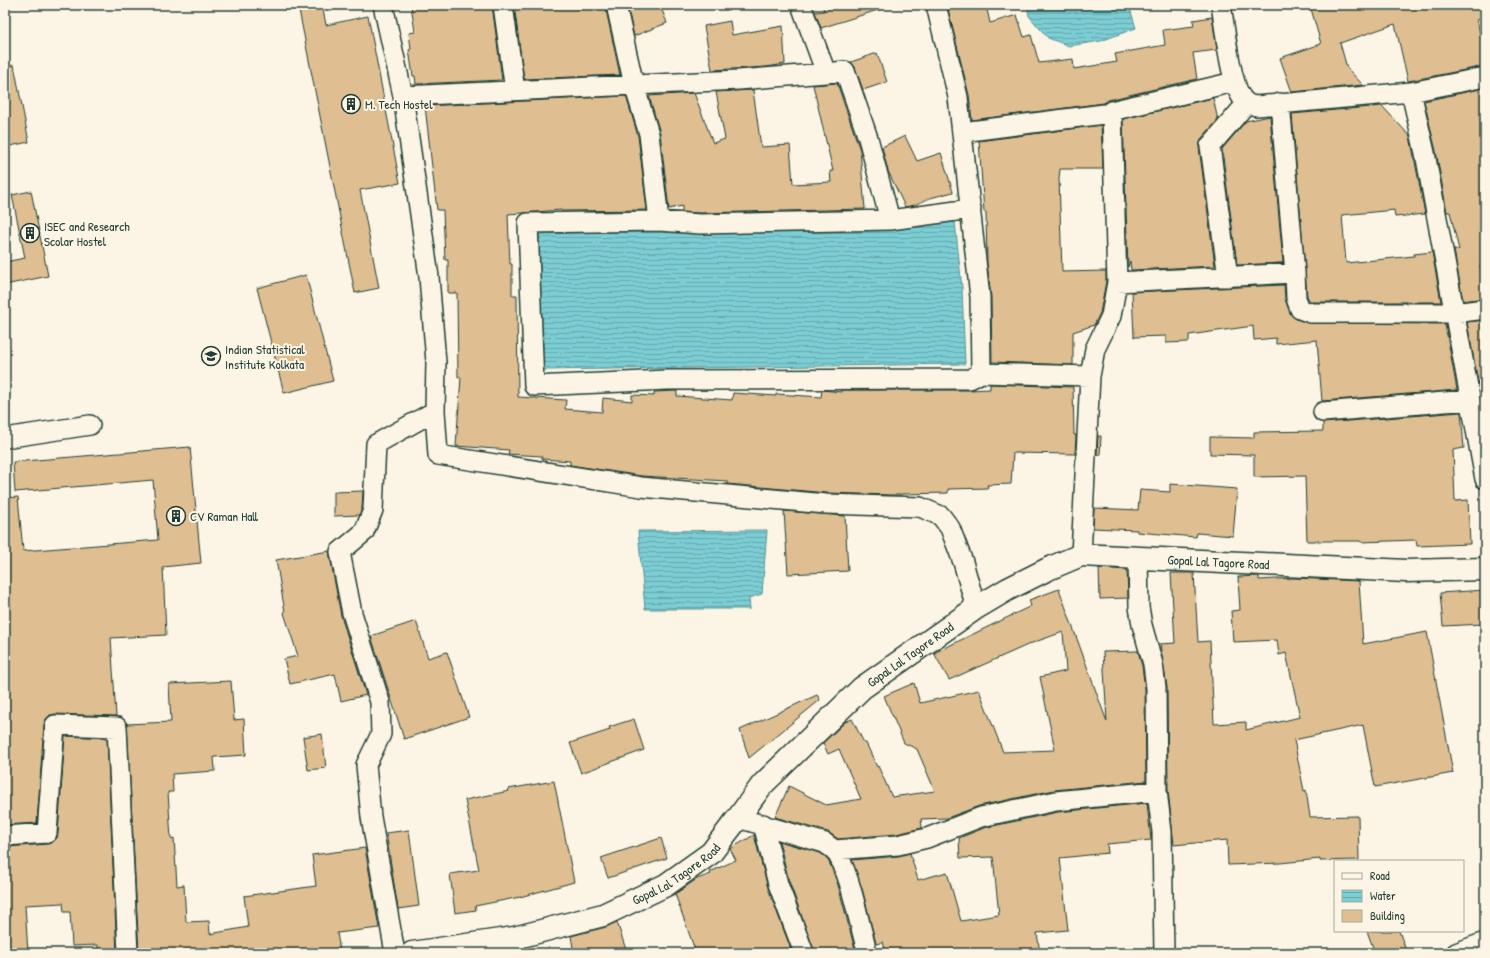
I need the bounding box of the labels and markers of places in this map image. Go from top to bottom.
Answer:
building icon: M. Tech Hostel [340,93,362,115]
place label: M. Tech Hostel [365,95,433,113]
place label: ISEC and Research Scolar Hostel [44,217,130,250]
building icon: ISEC and Research Scolar Hostel [19,222,41,244]
place label: Indian Statistical Institute Kolkata [225,340,305,373]
school or university icon: Indian Statistical Institute Kolkata [200,345,222,367]
building icon: CV Raman Hall [165,505,187,527]
place label: CV Raman Hall [190,507,258,525]

